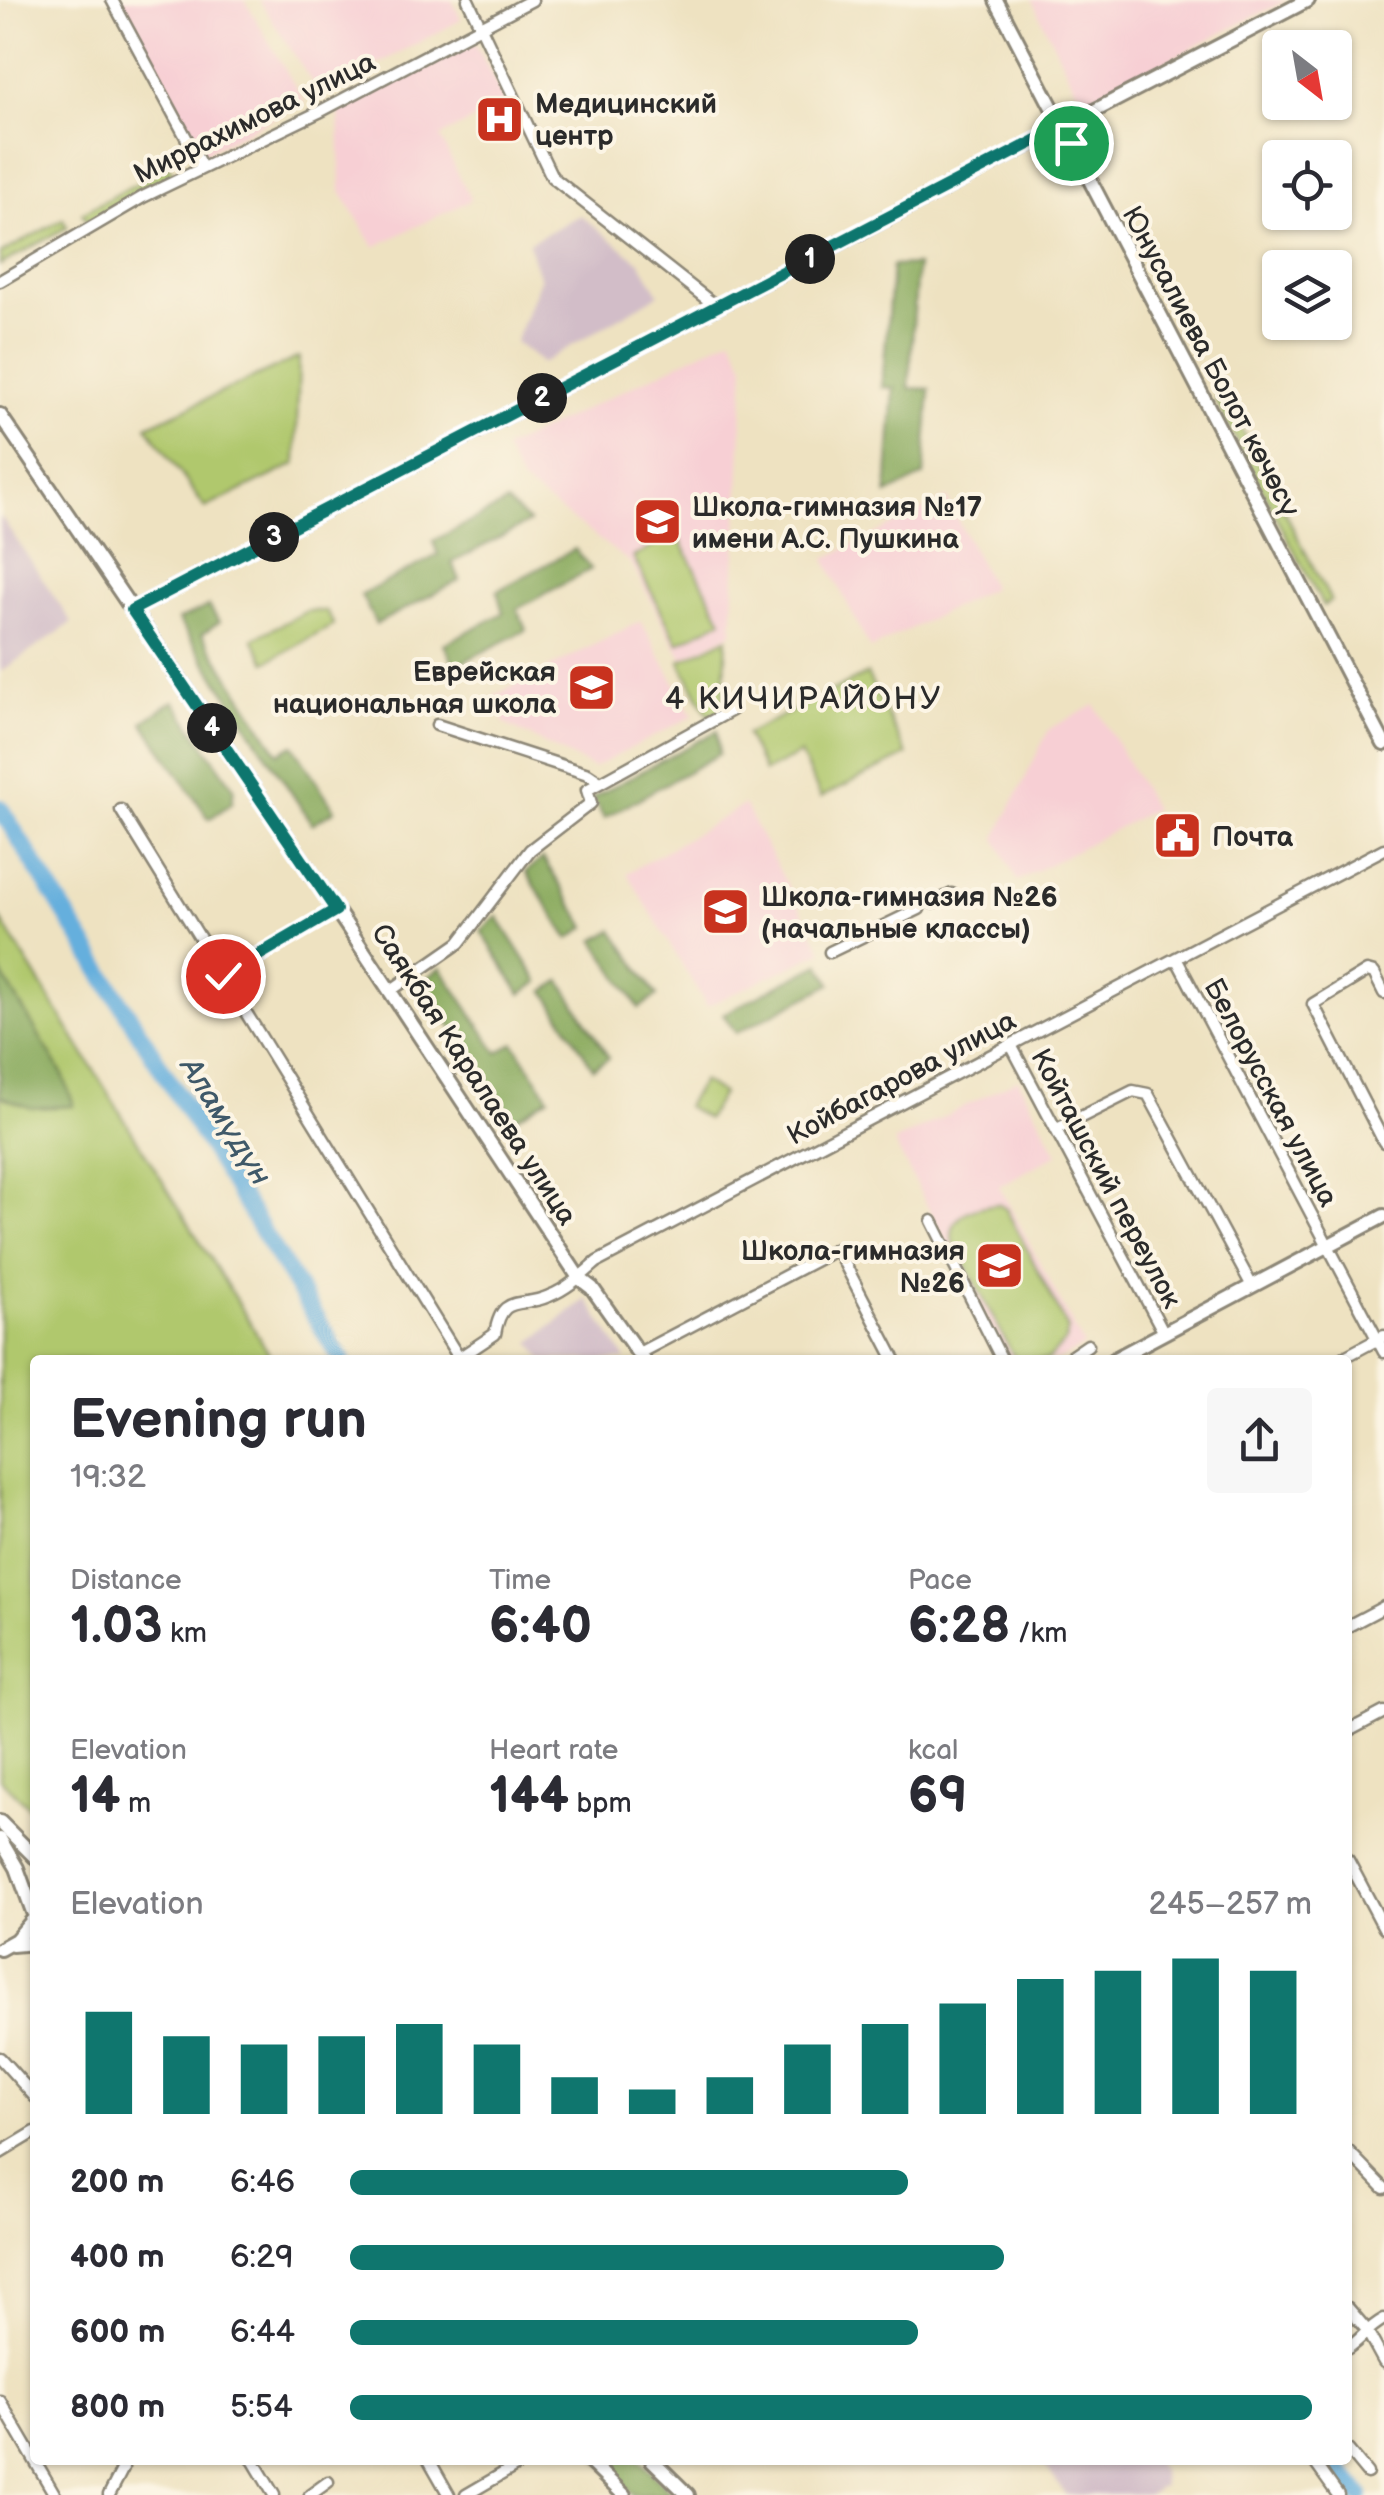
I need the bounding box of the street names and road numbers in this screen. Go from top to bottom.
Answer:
street label: Миррахимова улица [128,45,381,191]
street label: Юнусалиева Болот көчөсү [1115,201,1307,523]
street label: Саякбая Каралаева улица [364,918,584,1232]
street label: Белорусская улица [1197,973,1345,1213]
street label: Койбагарова улица [782,1004,1022,1153]
street label: Койташский переулок [1023,1044,1188,1314]

